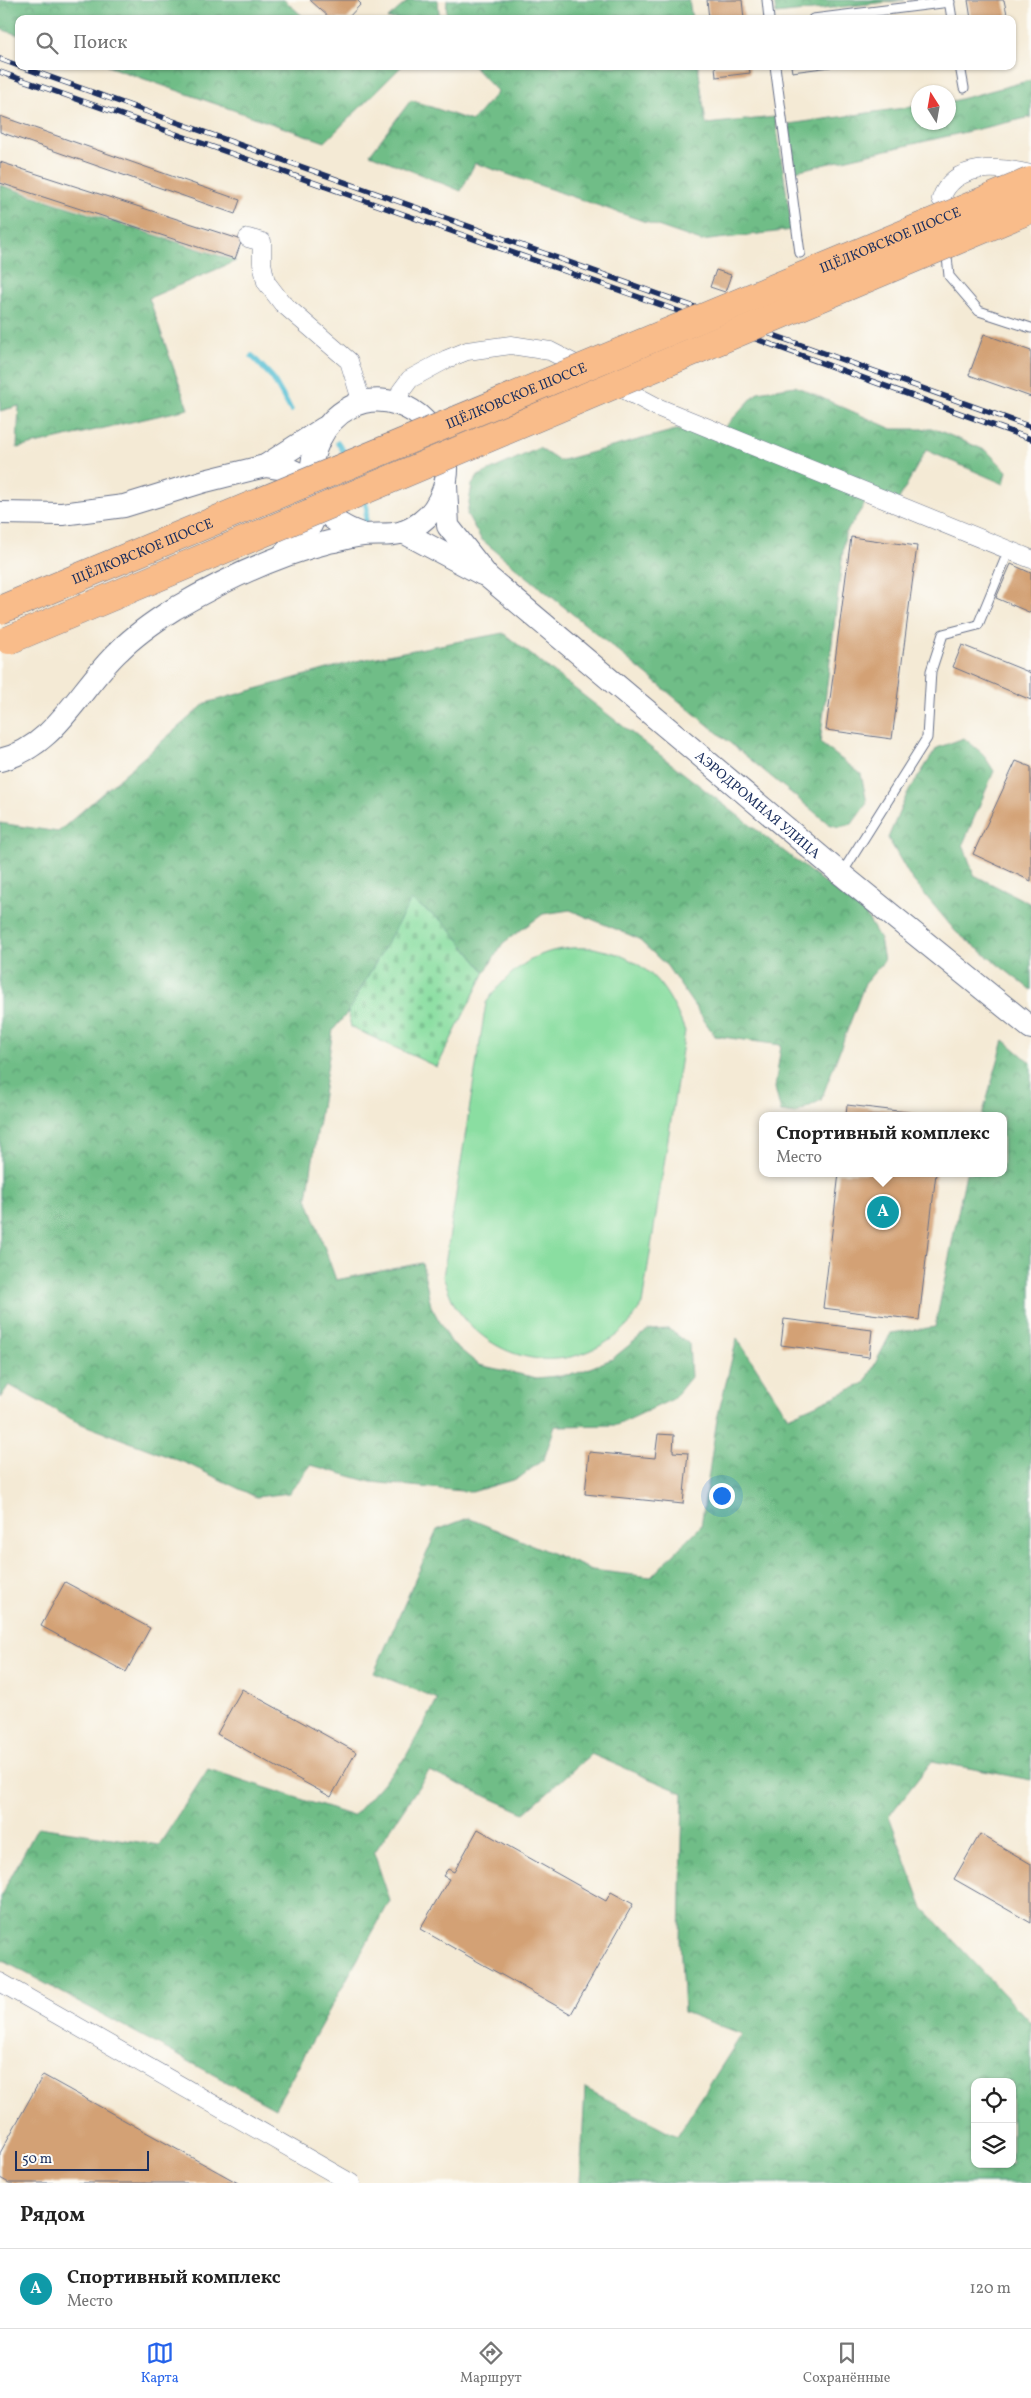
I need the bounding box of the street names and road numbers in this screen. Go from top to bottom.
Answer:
street label: ЩЁЛКОВСКОЕ ШОССЕ [817,203,964,279]
street label: ЩЁЛКОВСКОЕ ШОССЕ [443,359,590,434]
street label: ЩЁЛКОВСКОЕ ШОССЕ [69,514,216,590]
street label: АЭРОДРОМНАЯ УЛИЦА [690,747,824,864]

